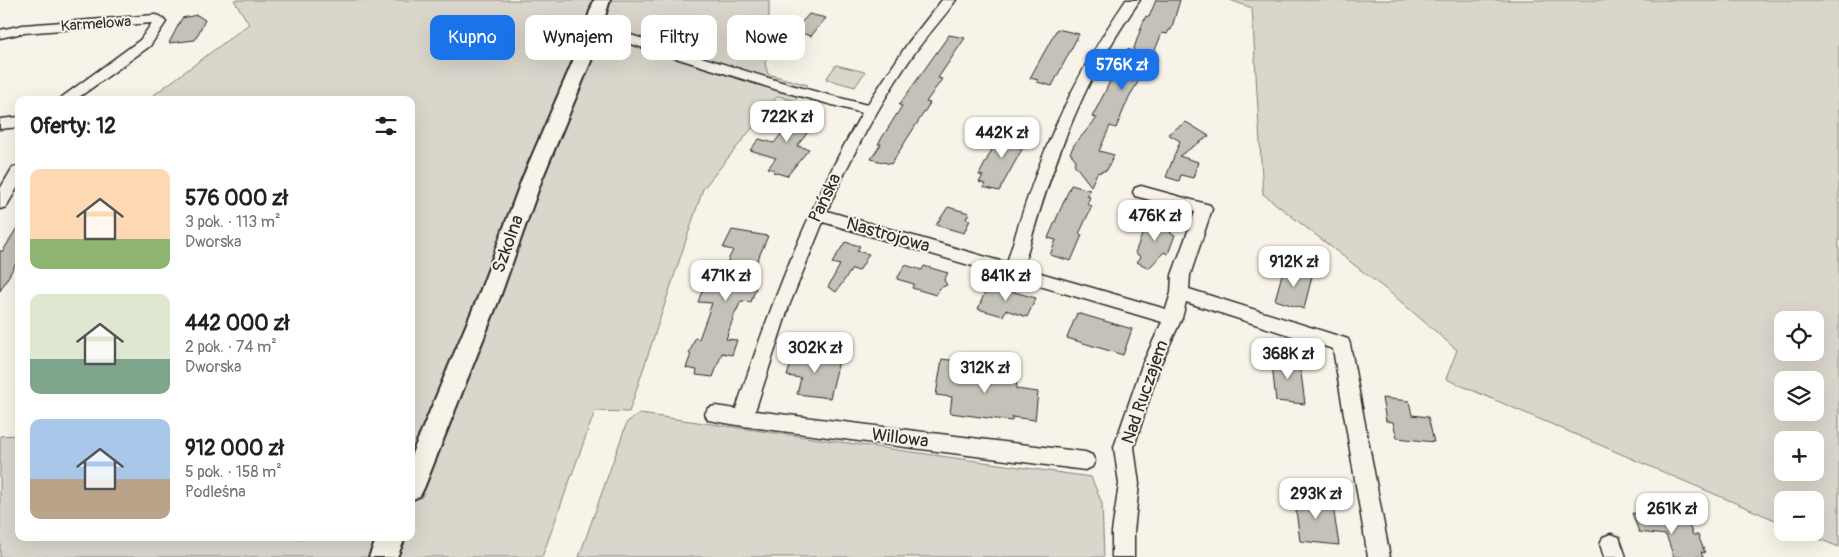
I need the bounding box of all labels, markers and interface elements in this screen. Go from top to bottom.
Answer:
street label: Karmelowa [60,12,132,36]
chip: Kupno [430,15,515,60]
chip: Wynajem [525,15,631,60]
chip: Filtry [641,15,717,60]
chip: Nowe [727,15,805,60]
pin: 576K zł [1076,48,1168,91]
text: 576K zł [1096,55,1148,75]
pin: 722K zł [741,100,833,143]
text: 722K zł [761,107,813,127]
icon: filters [372,112,400,140]
text: Oferty: 12 [30,113,116,140]
pin: 442K zł [956,116,1048,159]
text: 442K zł [976,123,1028,143]
street label: Pańska [804,170,846,226]
text: 576 000 zł [185,185,288,212]
icon: home [70,189,130,249]
pin: 476K zł [1109,200,1201,242]
text: 476K zł [1129,206,1181,226]
text: 3 pok. · 113 m² [185,212,280,232]
street label: Szkolna [487,212,529,276]
street label: Nastrojowa [844,212,932,258]
text: Dworska [185,232,241,252]
pin: 912K zł [1248,246,1340,288]
text: 912K zł [1270,252,1318,272]
pin: 471K zł [680,260,772,302]
pin: 841K zł [960,260,1052,302]
text: 471K zł [701,266,751,286]
text: 841K zł [981,266,1031,286]
text: 442 000 zł [185,310,289,337]
map controls [1774,311,1824,541]
button: locate [1774,311,1824,361]
icon: home [70,314,130,374]
pin: 302K zł [769,332,861,374]
text: 2 pok. · 74 m² [185,337,277,357]
street label: Nad Ruczajem [1116,337,1174,447]
text: 302K zł [788,338,842,358]
pin: 368K zł [1242,338,1334,380]
text: 368K zł [1262,344,1314,364]
pin: 312K zł [939,352,1031,394]
text: Dworska [185,357,241,377]
text: 312K zł [960,358,1010,378]
button: layers [1774,371,1824,421]
street label: Willowa [870,423,930,453]
button: + [1774,431,1824,481]
text: 912 000 zł [185,435,284,462]
icon: home [70,439,130,499]
text: 5 pok. · 158 m² [185,462,282,482]
pin: 293K zł [1270,478,1362,520]
text: Podleśna [185,482,246,502]
text: 293K zł [1290,484,1342,504]
button: − [1774,491,1824,541]
pin: 261K zł [1626,492,1718,535]
text: 261K zł [1647,499,1697,519]

